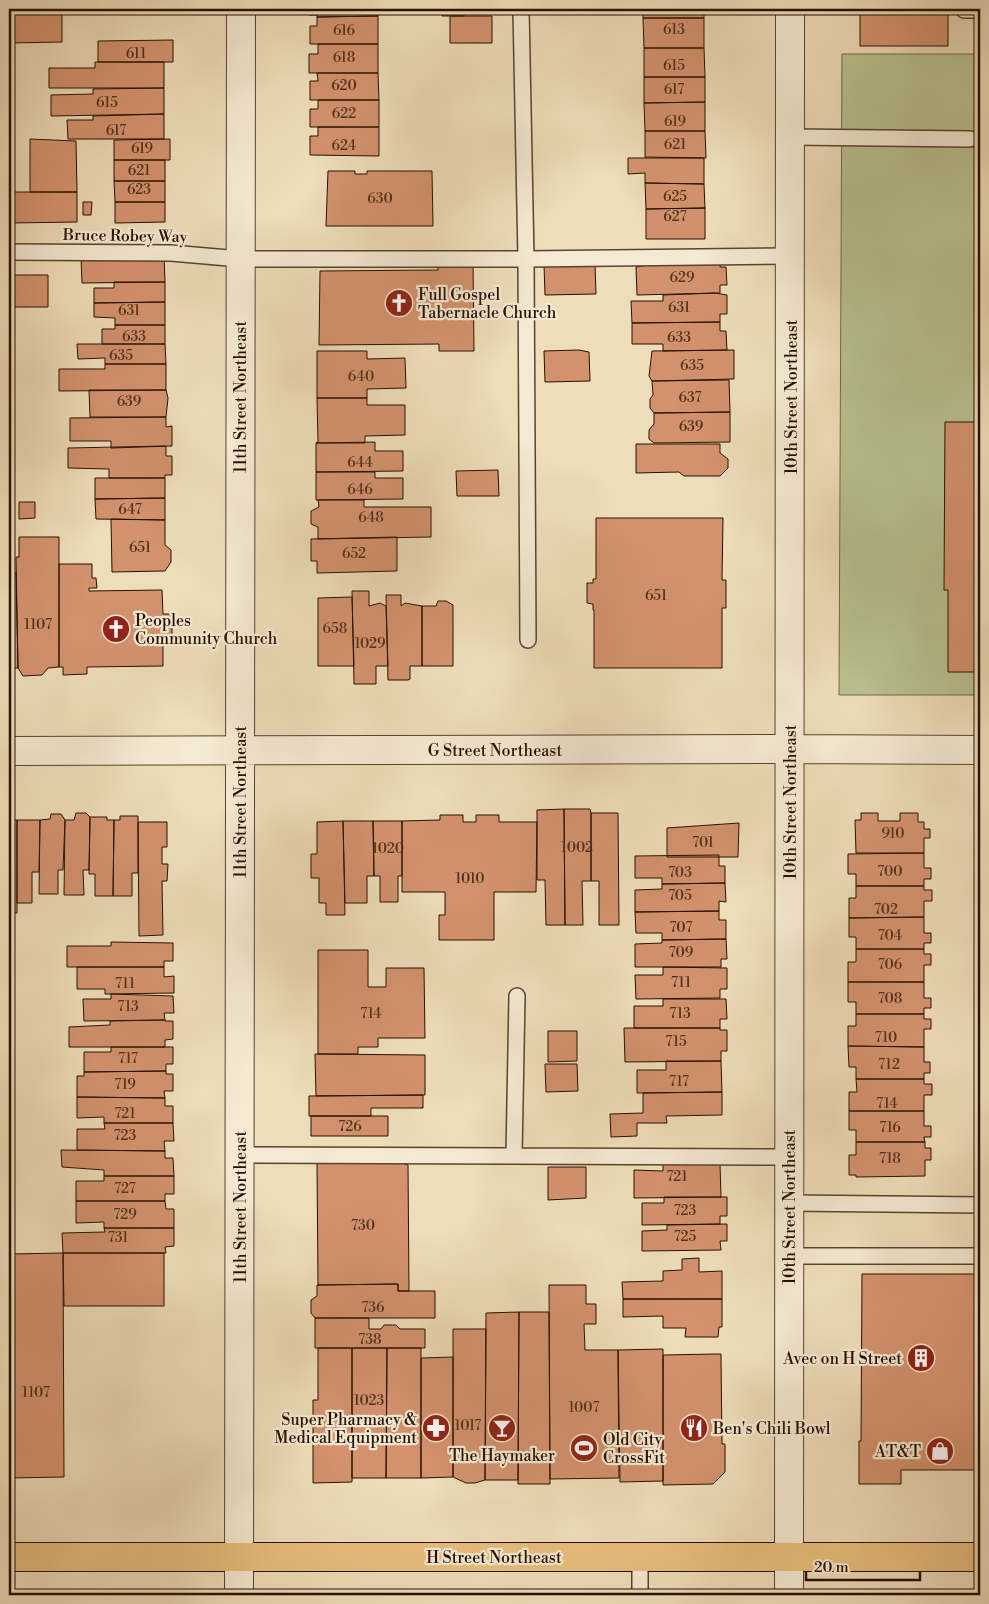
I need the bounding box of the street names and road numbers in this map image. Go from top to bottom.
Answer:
street label: Bruce Robey Way [62,225,188,247]
street label: 10th Street Northeast [782,319,802,474]
street label: 11th Street Northeast [231,321,251,473]
street label: 10th Street Northeast [781,724,801,879]
street label: 11th Street Northeast [231,726,251,878]
street label: G Street Northeast [428,741,562,761]
street label: 10th Street Northeast [780,1129,800,1284]
street label: 11th Street Northeast [231,1131,251,1283]
street label: H Street Northeast [426,1548,562,1568]

